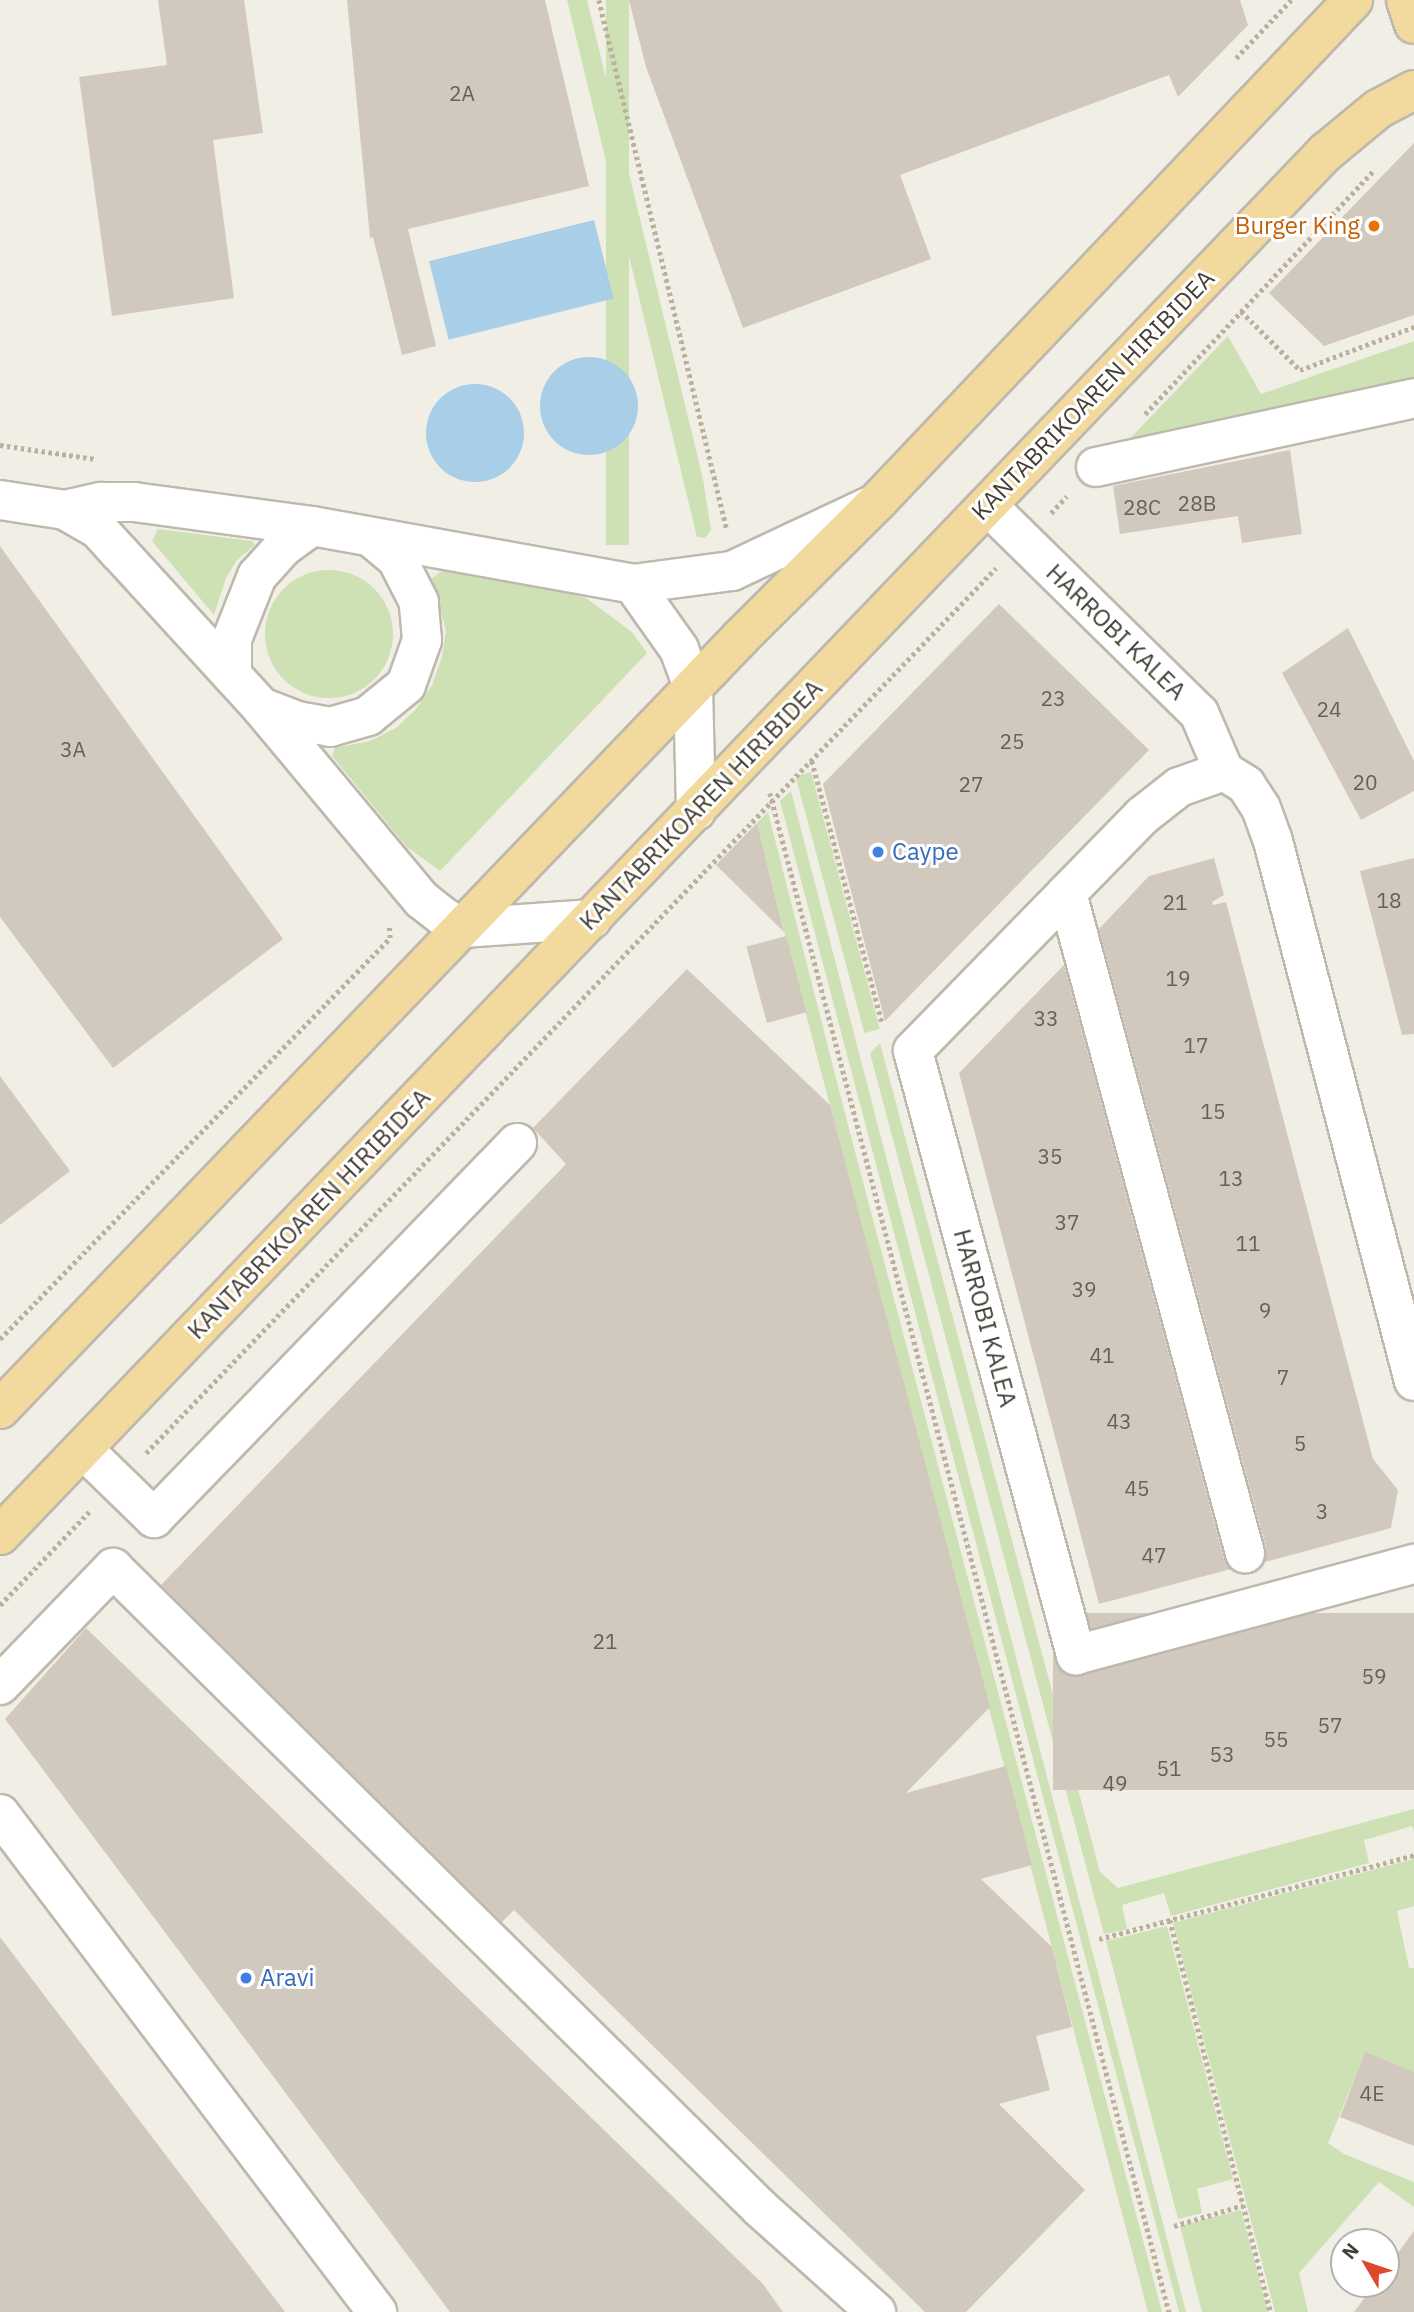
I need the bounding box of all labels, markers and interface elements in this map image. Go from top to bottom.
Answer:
house number: 2A [449,80,475,106]
place label: Burger King [1235,212,1360,240]
marker: Burger King [1366,218,1382,234]
street label: KANTABRIKOAREN HIRIBIDEA [966,264,1220,526]
house number: 28B [1178,490,1216,516]
house number: 28C [1123,494,1161,520]
street label: HARROBI KALEA [1040,558,1192,706]
street label: KANTABRIKOAREN HIRIBIDEA [574,674,828,936]
house number: 23 [1040,685,1066,711]
house number: 24 [1316,696,1342,722]
house number: 25 [999,728,1025,754]
house number: 3A [60,736,86,762]
house number: 20 [1352,769,1378,795]
house number: 27 [958,771,984,797]
place label: Caype [892,838,959,866]
marker: Caype [870,844,886,860]
house number: 18 [1376,887,1402,913]
house number: 21 [1162,889,1188,915]
house number: 19 [1165,965,1191,991]
house number: 33 [1033,1005,1059,1031]
house number: 17 [1183,1032,1209,1058]
street label: KANTABRIKOAREN HIRIBIDEA [182,1083,436,1345]
house number: 15 [1200,1098,1226,1124]
house number: 35 [1037,1143,1063,1169]
house number: 13 [1218,1165,1244,1191]
house number: 37 [1054,1209,1080,1235]
street label: HARROBI KALEA [947,1226,1023,1410]
house number: 11 [1235,1230,1261,1256]
house number: 39 [1071,1276,1097,1302]
house number: 9 [1259,1297,1271,1323]
house number: 41 [1089,1342,1115,1368]
house number: 7 [1277,1364,1289,1390]
house number: 43 [1106,1408,1132,1434]
house number: 5 [1294,1430,1306,1456]
house number: 45 [1124,1475,1150,1501]
house number: 3 [1316,1498,1328,1524]
house number: 47 [1141,1542,1167,1568]
house number: 21 [592,1628,618,1654]
house number: 59 [1361,1663,1387,1689]
house number: 57 [1317,1712,1343,1738]
house number: 55 [1263,1726,1289,1752]
house number: 53 [1209,1741,1235,1767]
house number: 51 [1156,1755,1182,1781]
house number: 49 [1102,1770,1128,1796]
place label: Aravi [260,1964,315,1992]
marker: Aravi [238,1970,254,1986]
house number: 4E [1360,2080,1384,2106]
north arrow [1330,2228,1400,2298]
text: N [1337,2238,1364,2264]

